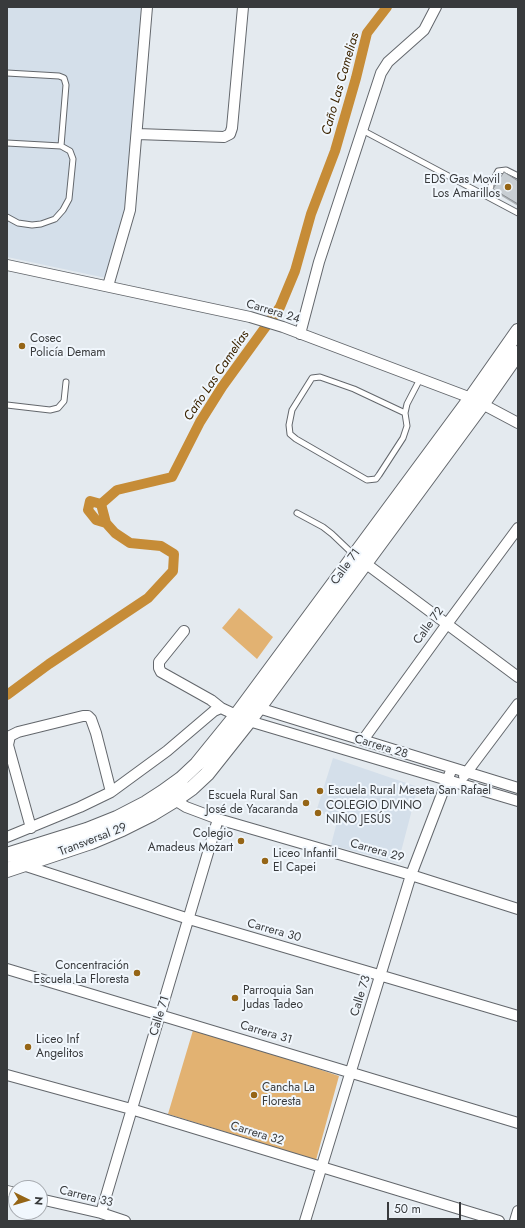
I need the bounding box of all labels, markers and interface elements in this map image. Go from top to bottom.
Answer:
water label: Caño Las Camelias [319,31,363,137]
place label: EDS Gas Movil Los Amarillos [424,173,500,201]
marker: EDS Gas Movil Los Amarillos [503,182,513,192]
street label: Carrera 24 [244,297,302,327]
water label: Caño Las Camelias [181,328,253,424]
place label: Cosec Policía Demam [30,332,106,360]
marker: Cosec Policía Demam [17,341,27,351]
street label: Calle 71 [328,546,364,588]
street label: Calle 72 [411,605,447,647]
street label: Carrera 28 [353,732,409,762]
place label: Escuela Rural Meseta San Rafael [328,784,491,798]
marker: Escuela Rural Meseta San Rafael [315,786,325,796]
place label: Escuela Rural San José de Yacaranda [206,789,298,817]
marker: Escuela Rural San José de Yacaranda [301,798,311,808]
place label: COLEGIO DIVINO NIÑO JESÚS [326,799,422,827]
marker: COLEGIO DIVINO NIÑO JESÚS [313,808,323,818]
street label: Transversal 29 [57,820,129,860]
place label: Colegio Amadeus Mozart [148,827,233,855]
marker: Colegio Amadeus Mozart [236,836,246,846]
street label: Carrera 29 [348,836,406,866]
place label: Liceo Infantil El Capei [273,847,337,875]
marker: Liceo Infantil El Capei [260,856,270,866]
street label: Carrera 30 [245,916,303,946]
place label: Concentración Escuela La Floresta [34,959,129,987]
marker: Concentración Escuela La Floresta [132,968,142,978]
street label: Calle 73 [348,974,374,1018]
place label: Parroquia San Judas Tadeo [243,984,314,1012]
marker: Parroquia San Judas Tadeo [230,993,240,1003]
street label: Calle 71 [147,994,173,1038]
street label: Carrera 31 [238,1018,294,1048]
place label: Liceo Inf Angelitos [36,1033,83,1061]
marker: Liceo Inf Angelitos [23,1042,33,1052]
place label: Cancha La Floresta [262,1081,315,1109]
marker: Cancha La Floresta [249,1090,259,1100]
street label: Carrera 32 [229,1119,285,1149]
north arrow [8,1180,48,1220]
street label: Carrera 33 [58,1183,114,1211]
scale bar [389,1194,463,1220]
text: N [31,1196,47,1206]
text: 50 m [394,1200,421,1218]

